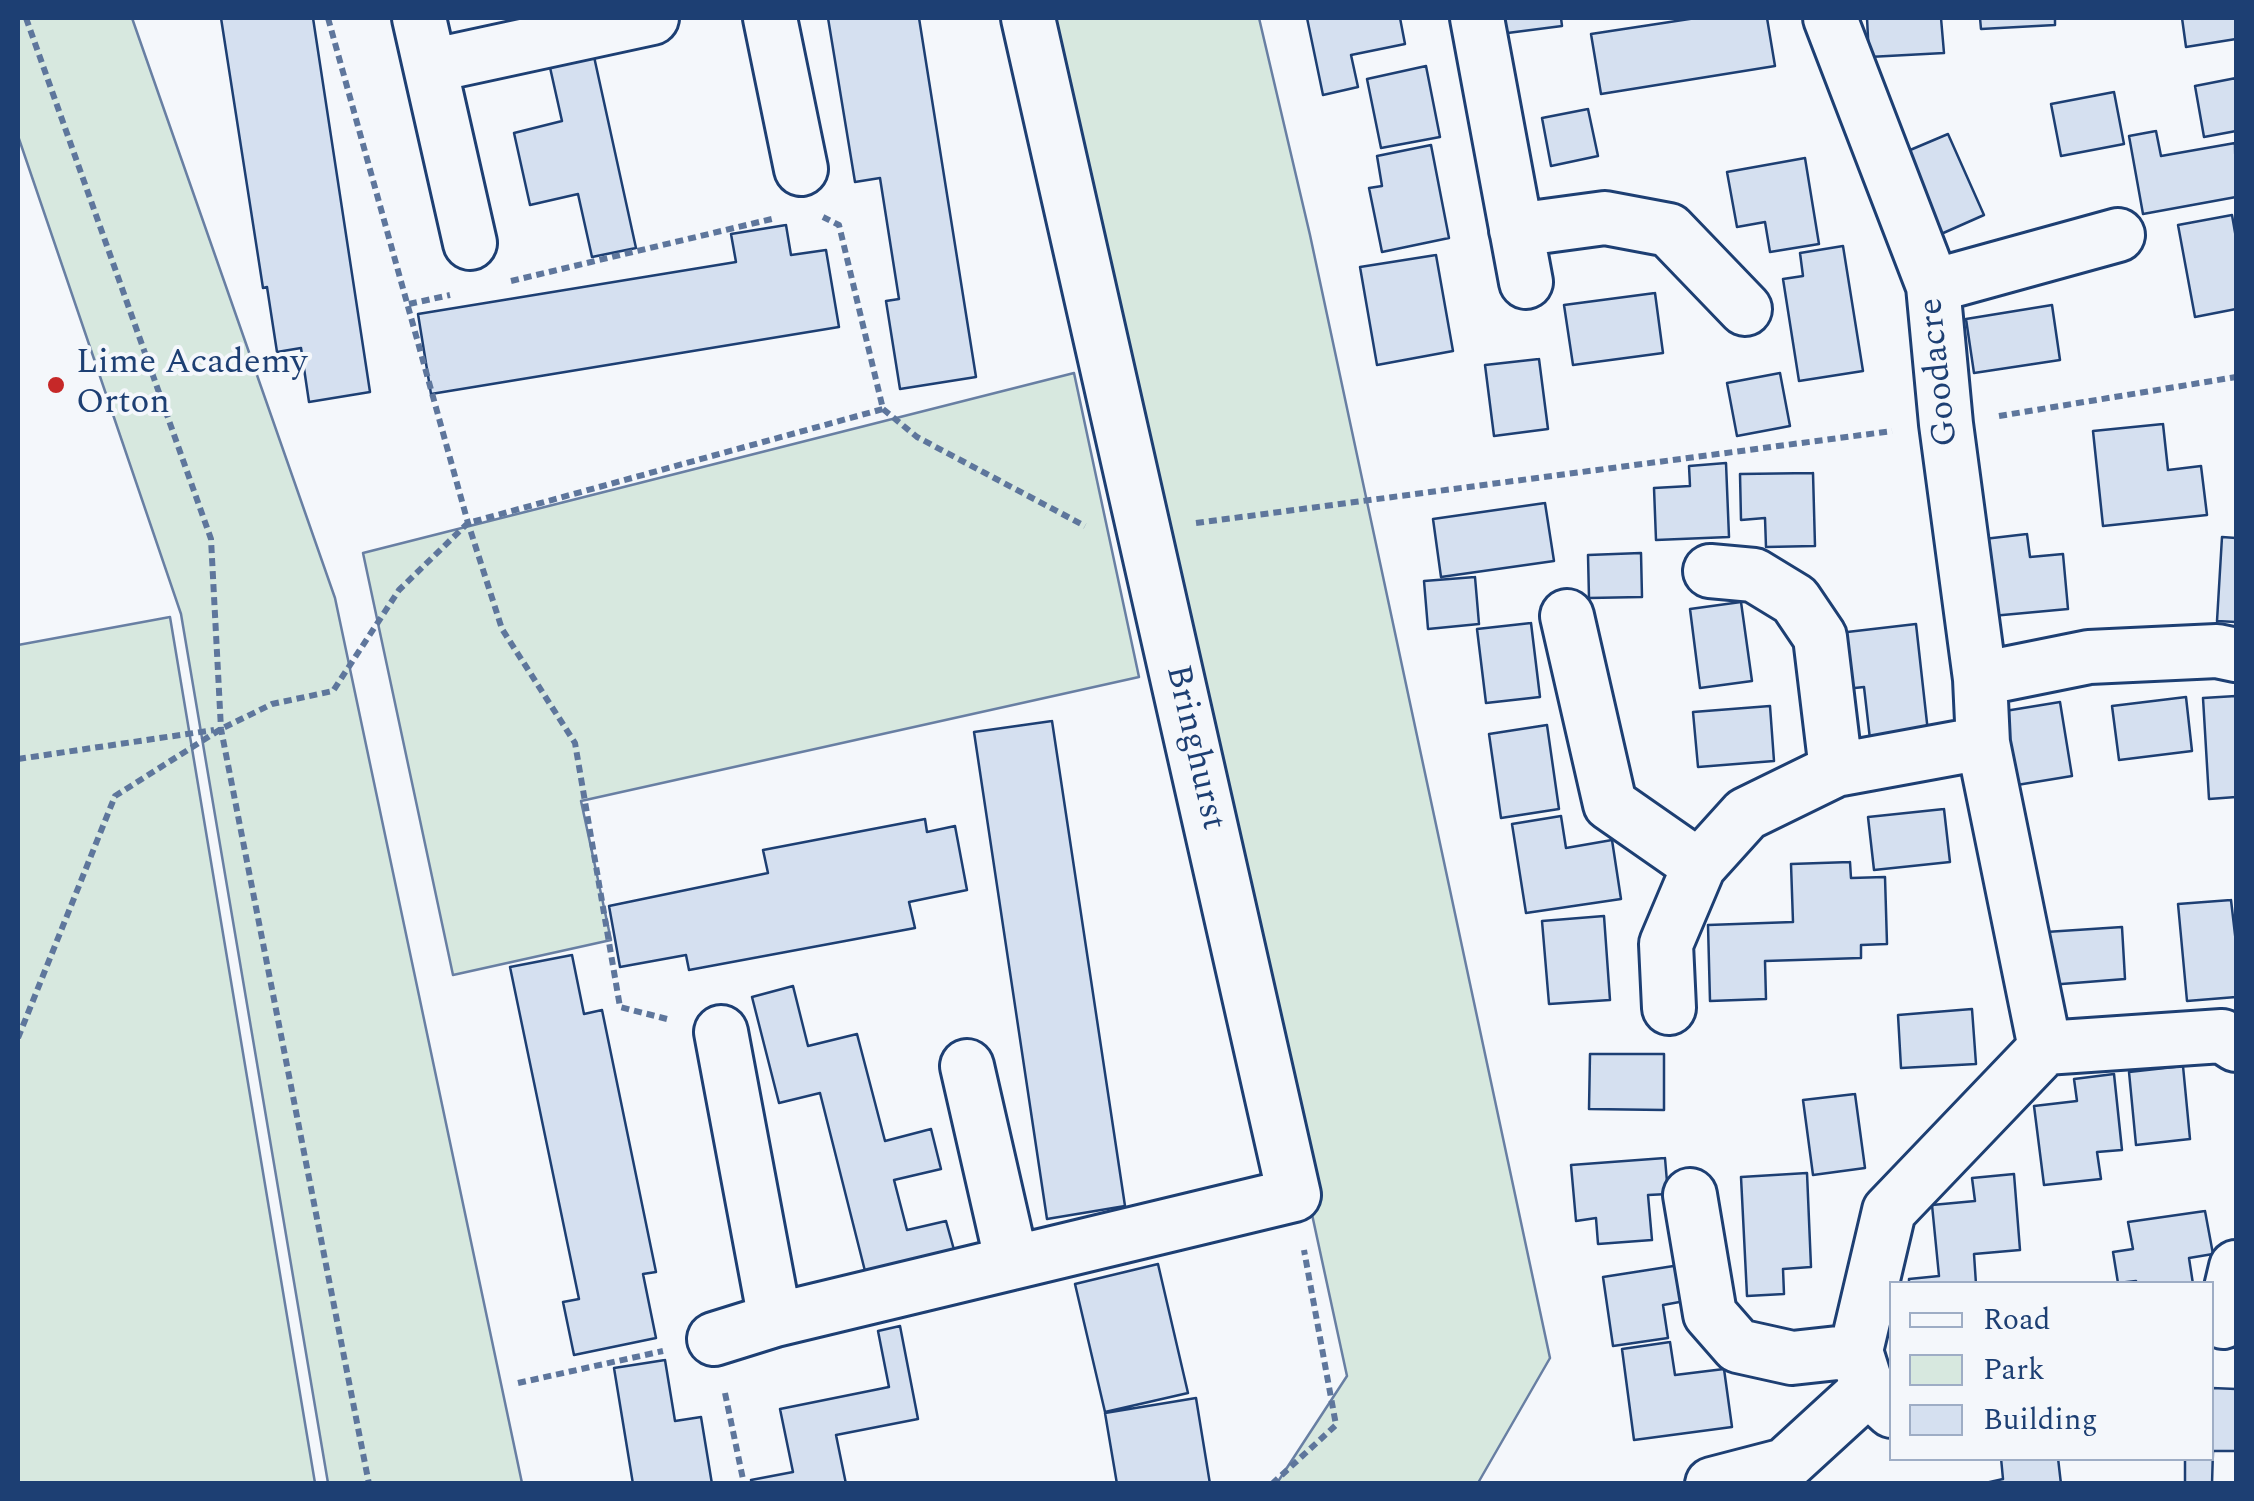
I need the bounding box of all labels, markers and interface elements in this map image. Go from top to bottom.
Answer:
street label: Goodacre [1912,296,1970,448]
place label: Lime Academy Orton [76,344,307,426]
marker: Lime Academy Orton [45,374,67,396]
street label: Bringhurst [1154,661,1232,835]
legend [1889,1281,2214,1461]
text: Road [1983,1297,2051,1343]
text: Park [1983,1347,2045,1393]
text: Building [1983,1397,2098,1443]

